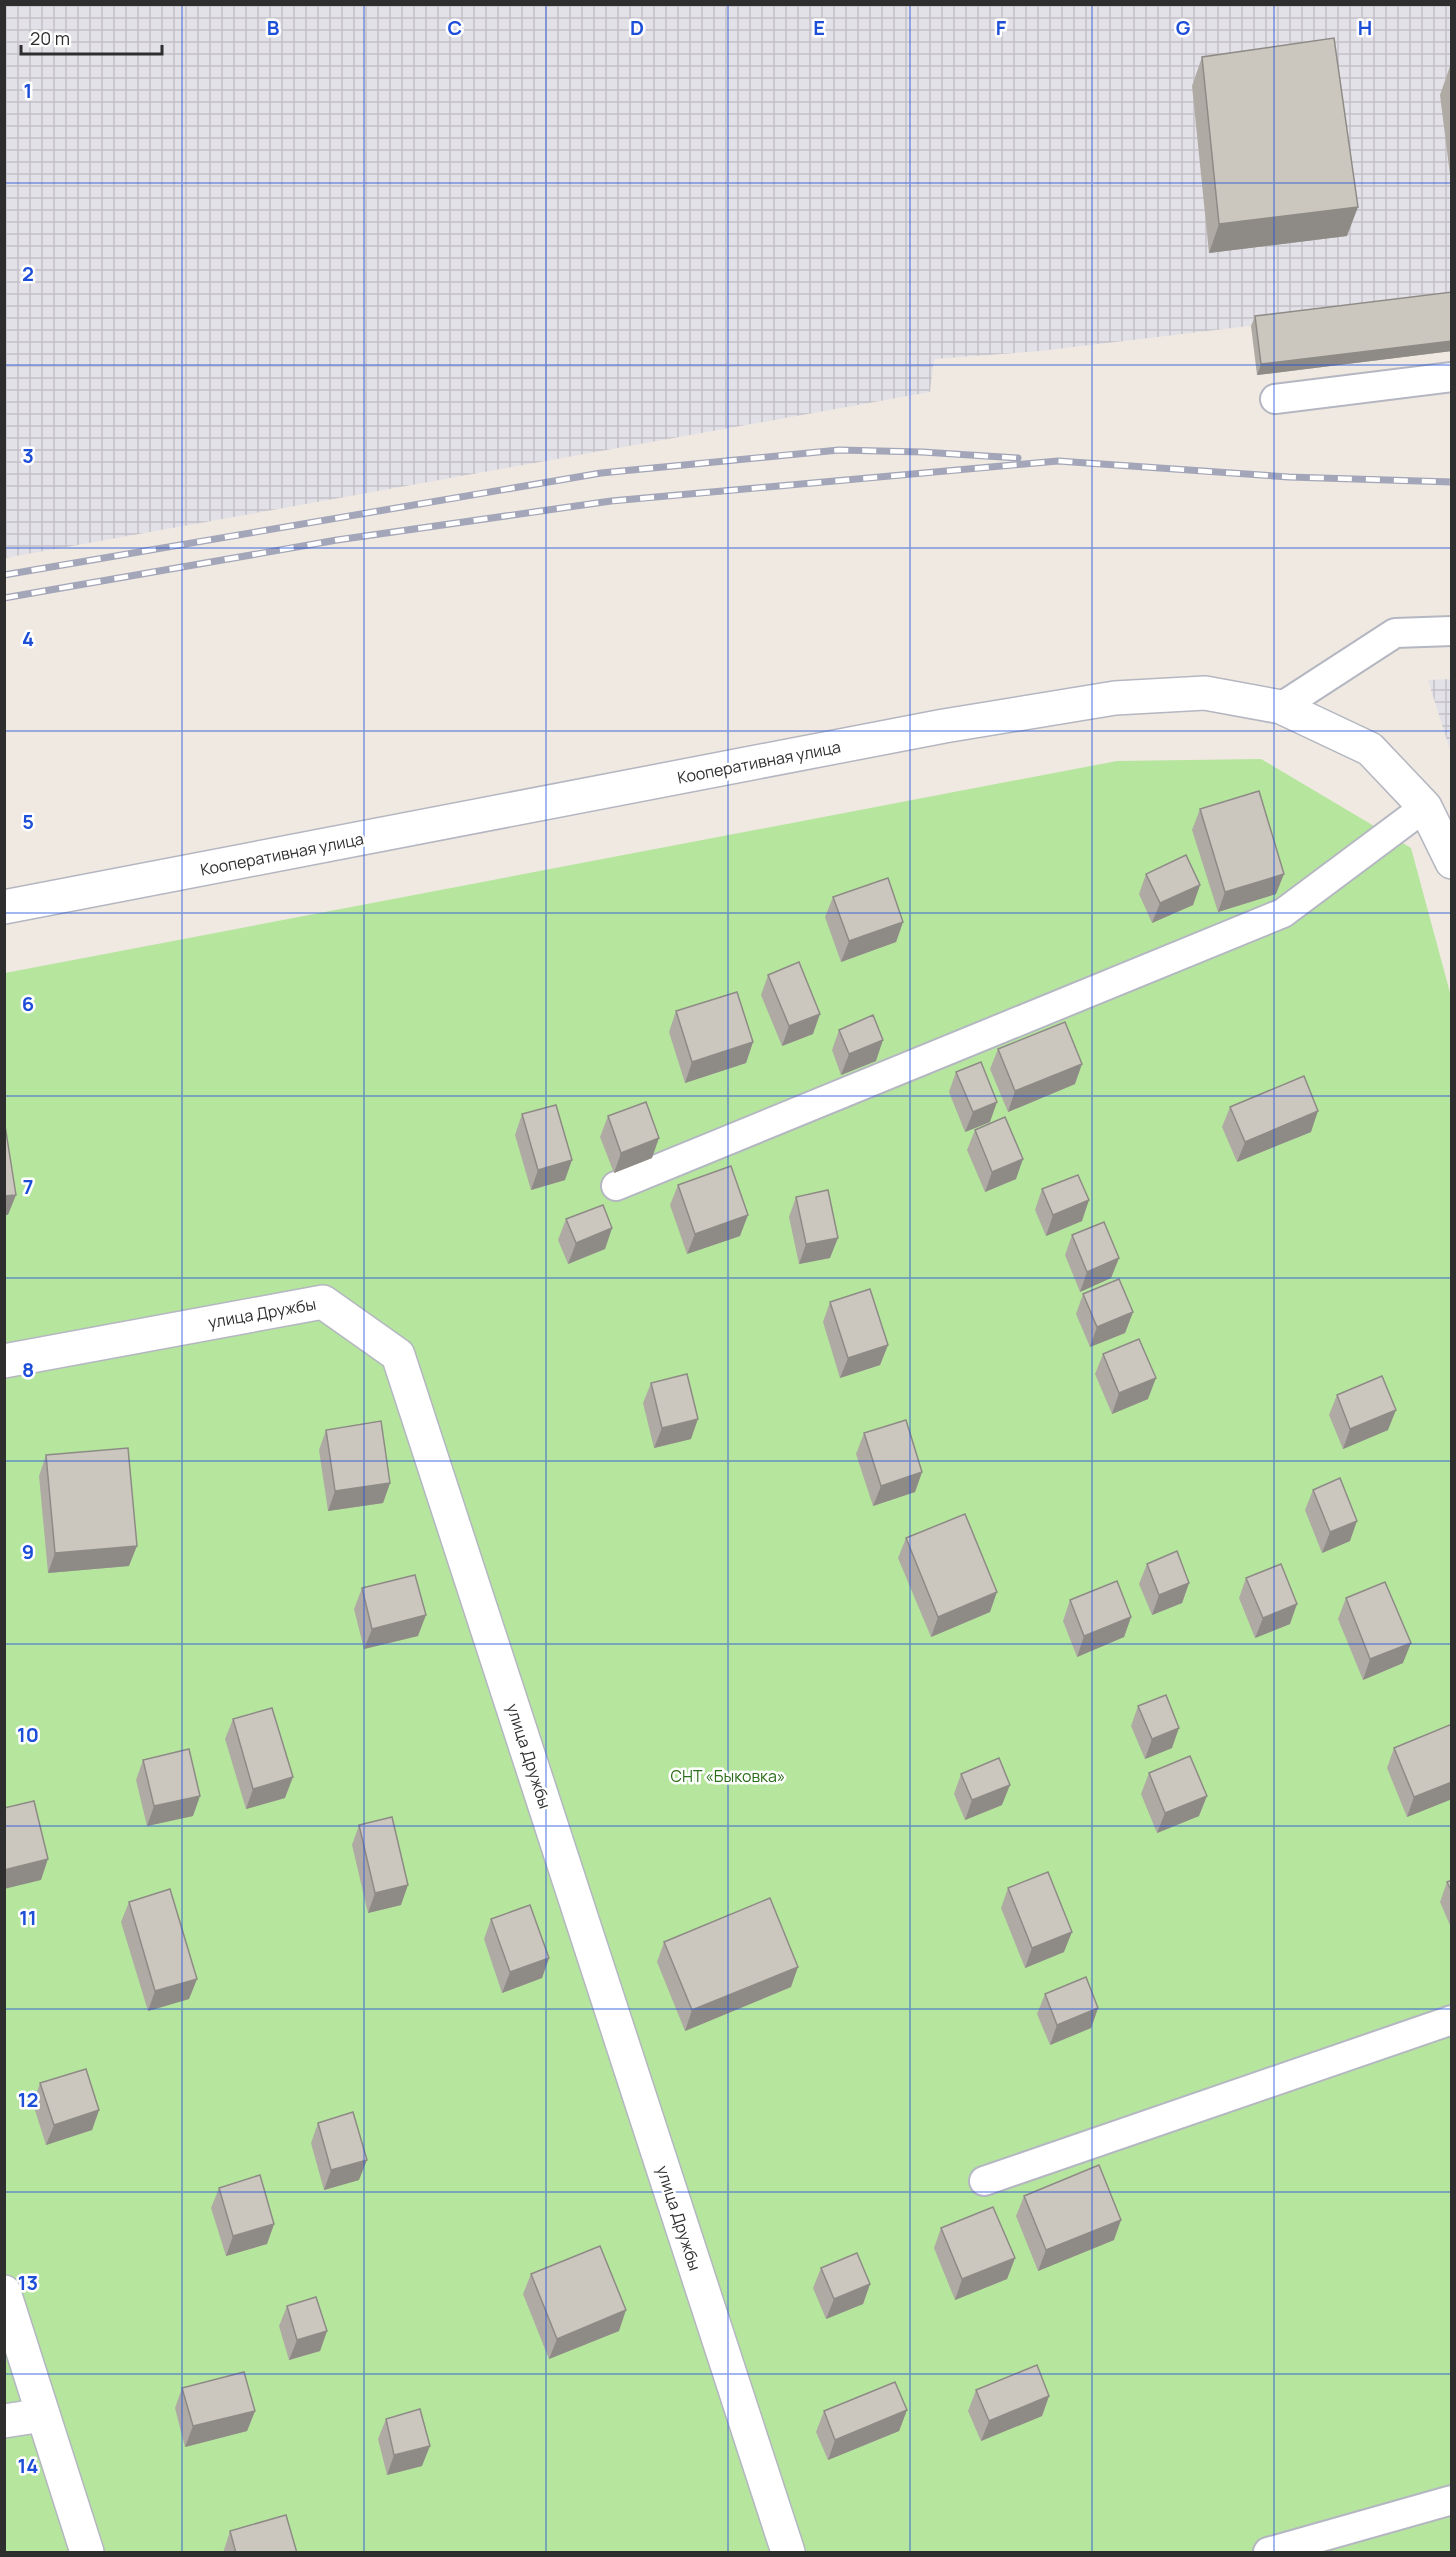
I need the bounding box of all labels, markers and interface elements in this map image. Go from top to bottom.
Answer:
text: B [267,14,280,41]
text: C [448,14,462,41]
text: D [630,14,644,41]
text: E [813,14,825,41]
text: F [996,14,1007,41]
text: G [1176,14,1191,41]
text: H [1358,14,1372,41]
scale bar [21,18,162,56]
text: 20 m [30,26,70,50]
text: 1 [24,77,32,104]
text: 2 [22,260,34,287]
text: 3 [22,442,34,469]
text: 4 [22,625,34,652]
street label: Кооперативная улица [675,735,843,789]
text: 5 [22,808,34,835]
street label: Кооперативная улица [198,827,366,881]
text: 6 [22,990,34,1017]
text: 7 [23,1173,33,1200]
street label: улица Дружбы [206,1293,318,1333]
text: 8 [22,1356,34,1383]
text: 9 [22,1538,34,1565]
street label: улица Дружбы [502,1701,556,1811]
text: 10 [17,1721,39,1748]
park label: СНТ «Быковка» [671,1765,785,1787]
text: 11 [19,1904,37,1931]
text: 12 [18,2086,38,2113]
street label: улица Дружбы [652,2163,706,2273]
text: 13 [18,2269,38,2296]
text: 14 [18,2452,38,2479]

